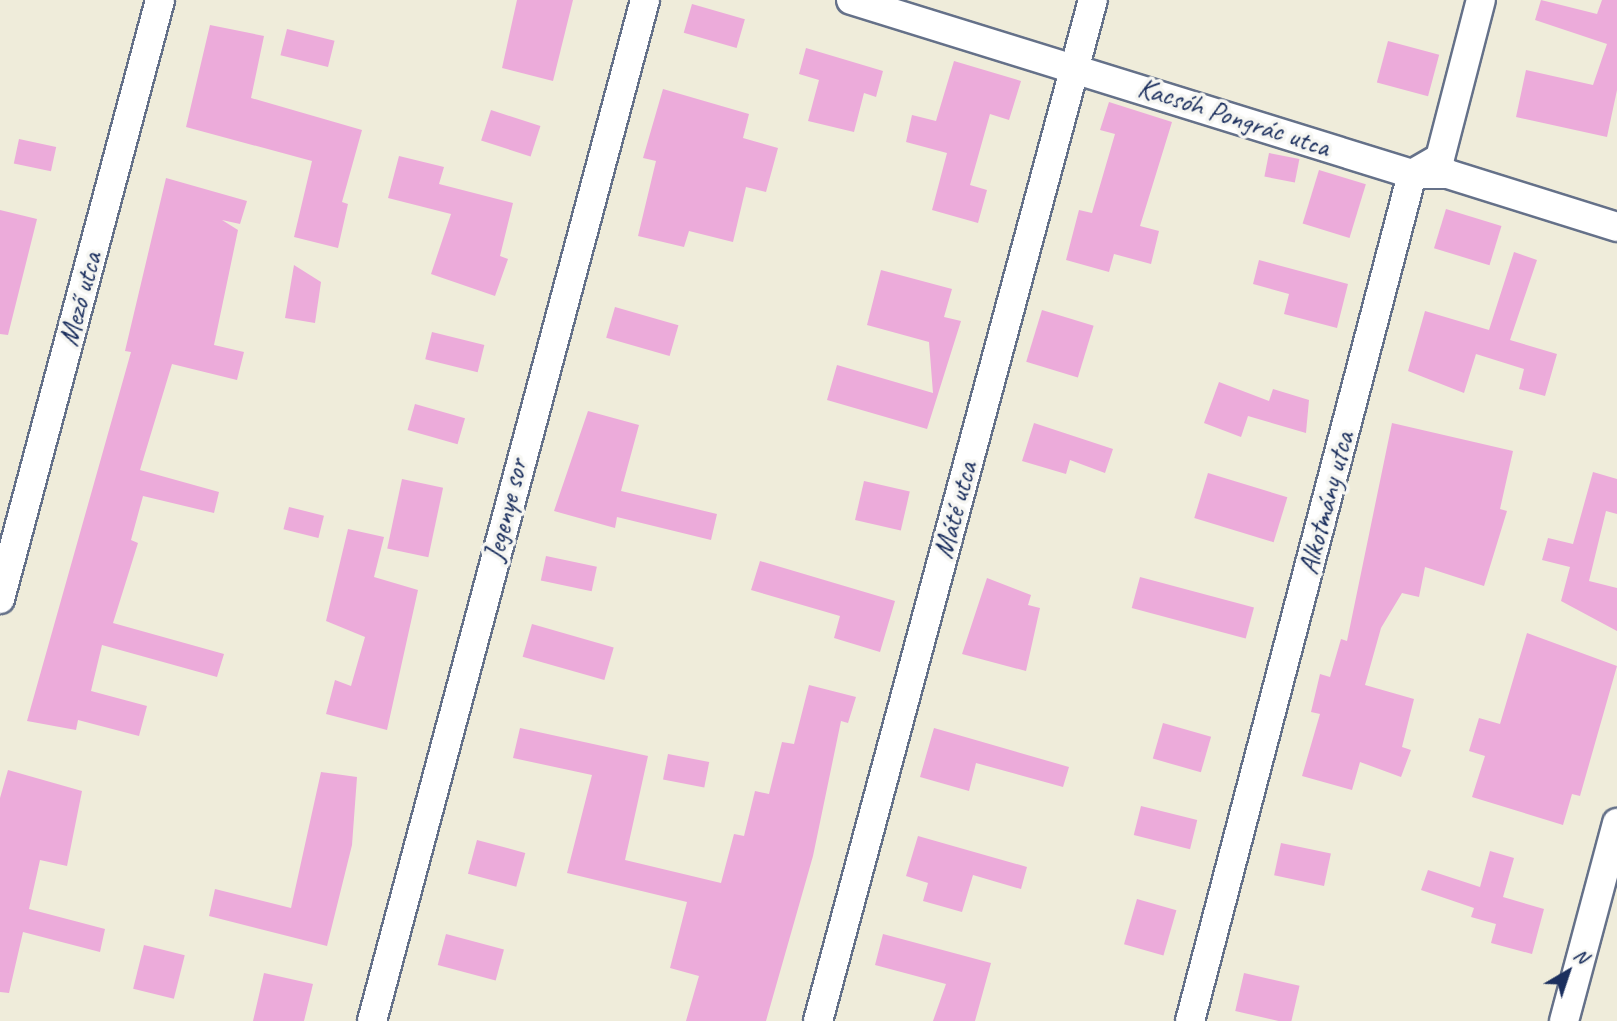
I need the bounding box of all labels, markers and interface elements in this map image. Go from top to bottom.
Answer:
street label: Kacsóh Pongrác utca [1134,70,1334,164]
street label: Mező utca [51,249,109,349]
street label: Alkotmány utca [1291,428,1361,578]
street label: Jegenye sor [477,455,535,565]
street label: Máté utca [926,458,984,562]
north arrow [1533,937,1603,1007]
text: N [1569,943,1593,969]

